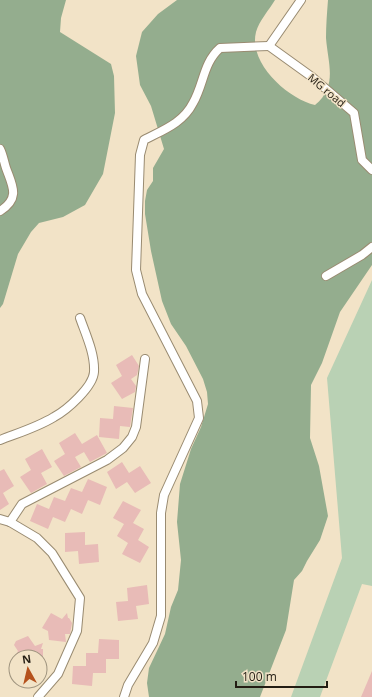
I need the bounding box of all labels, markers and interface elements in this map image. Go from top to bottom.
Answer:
street label: MG road [305,70,349,110]
north arrow [8,649,48,689]
text: N [21,651,32,667]
scale bar [236,663,327,689]
text: 100 m [242,668,277,685]

